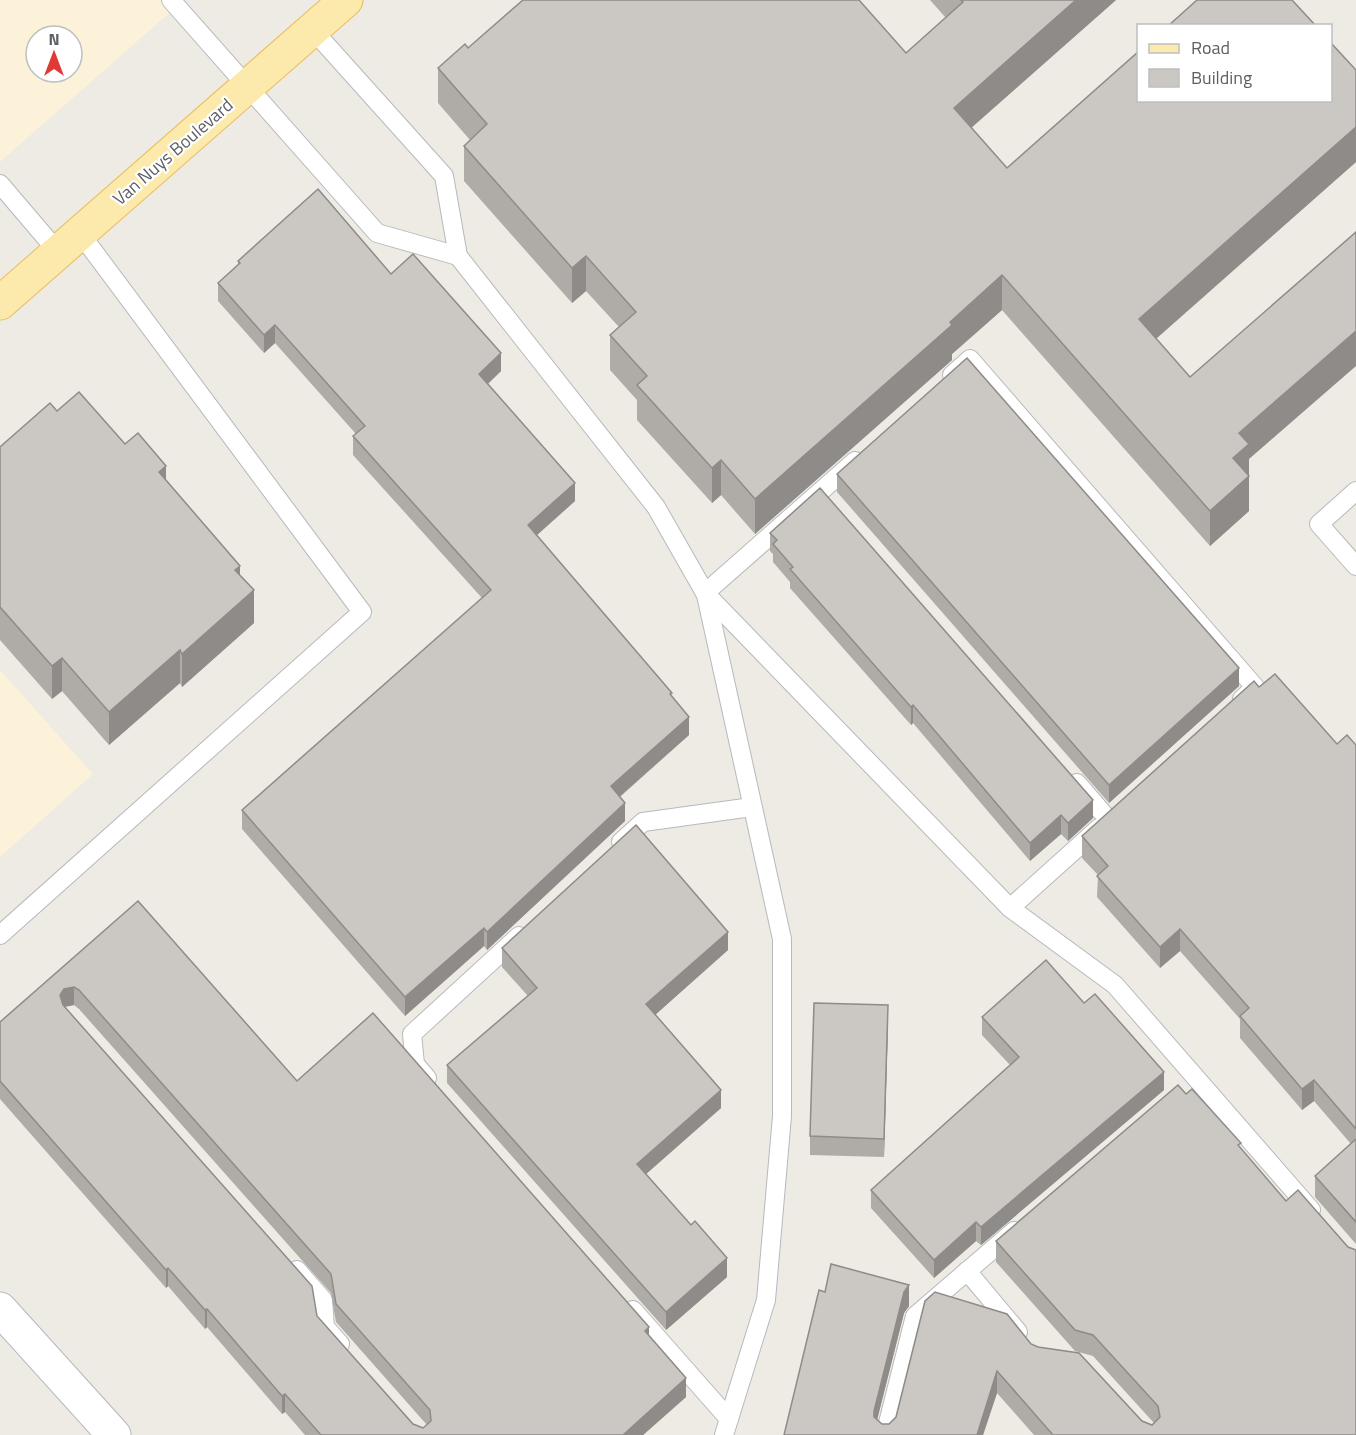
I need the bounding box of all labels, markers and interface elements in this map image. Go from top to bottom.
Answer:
north arrow [24,24,84,84]
legend [1137,24,1332,102]
text: N [48,27,60,51]
text: Road [1191,34,1230,61]
text: Building [1191,64,1252,91]
street label: Van Nuys Boulevard [107,92,239,212]

